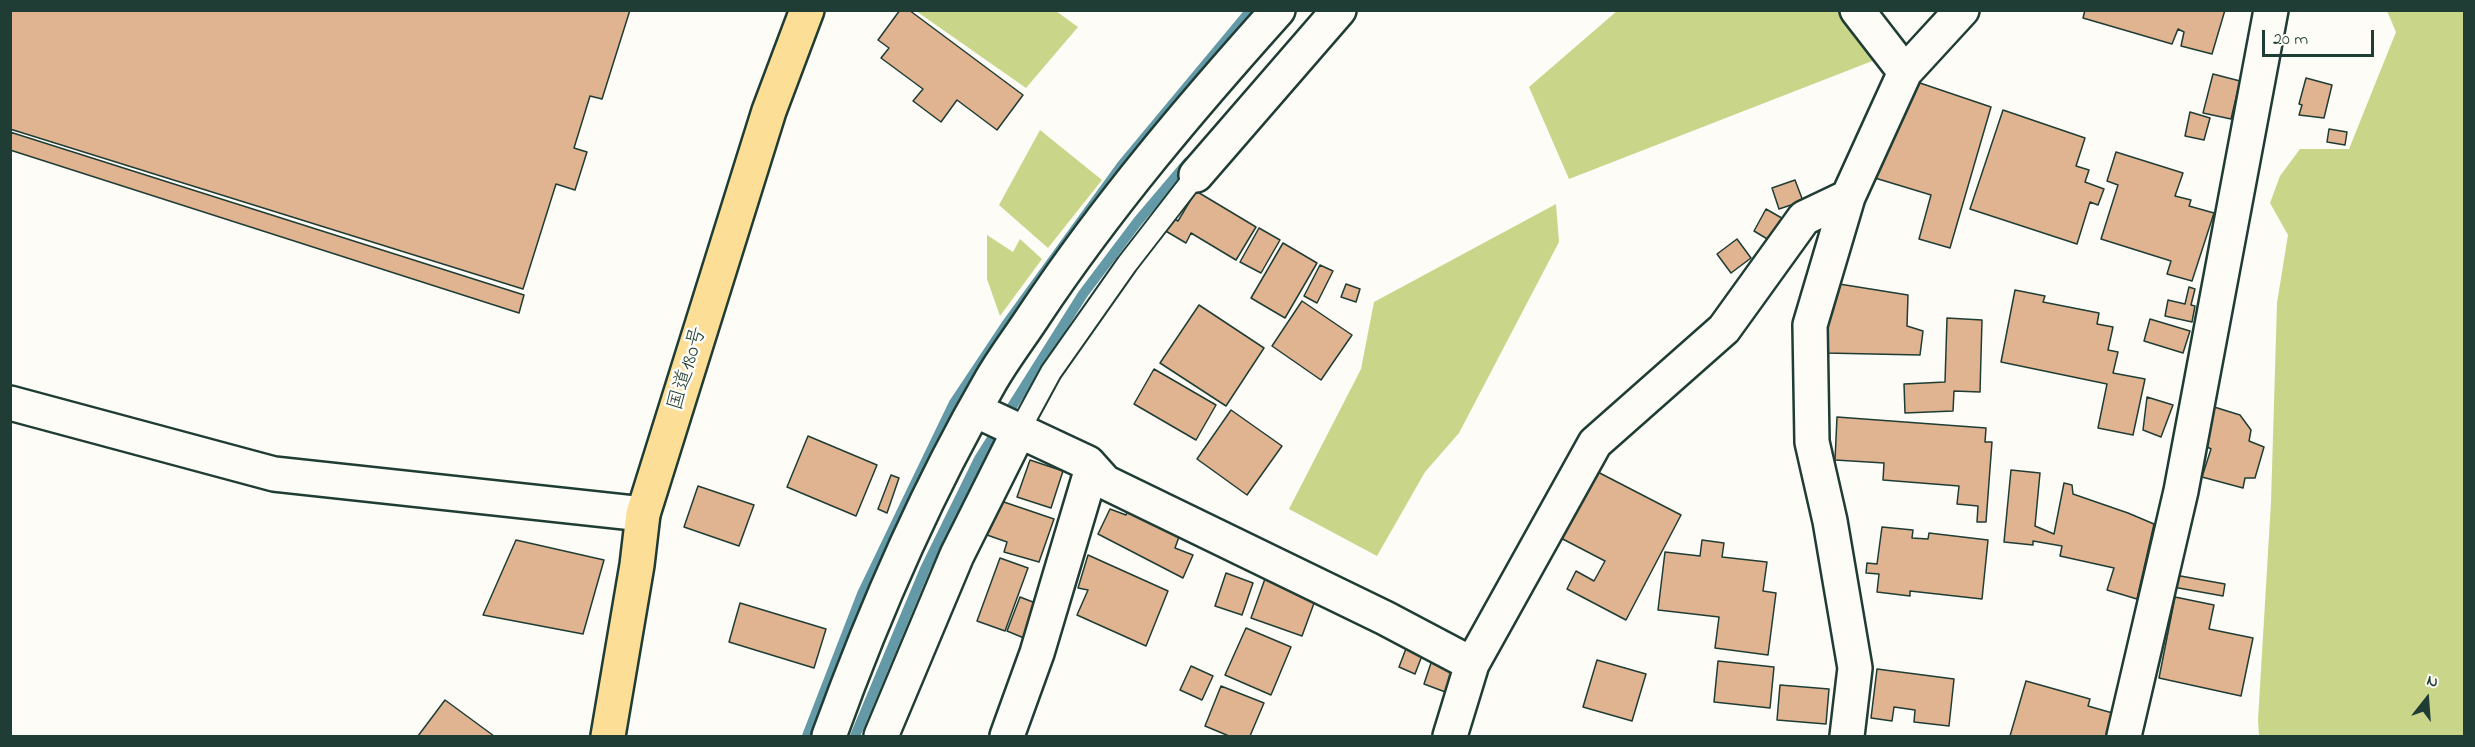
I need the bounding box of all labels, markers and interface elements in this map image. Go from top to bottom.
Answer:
scale bar [2265,18,2378,56]
text: 20 m [2273,27,2308,53]
street label: 国道180号 [664,324,714,414]
north arrow [2397,669,2457,729]
text: N [2424,669,2441,695]

